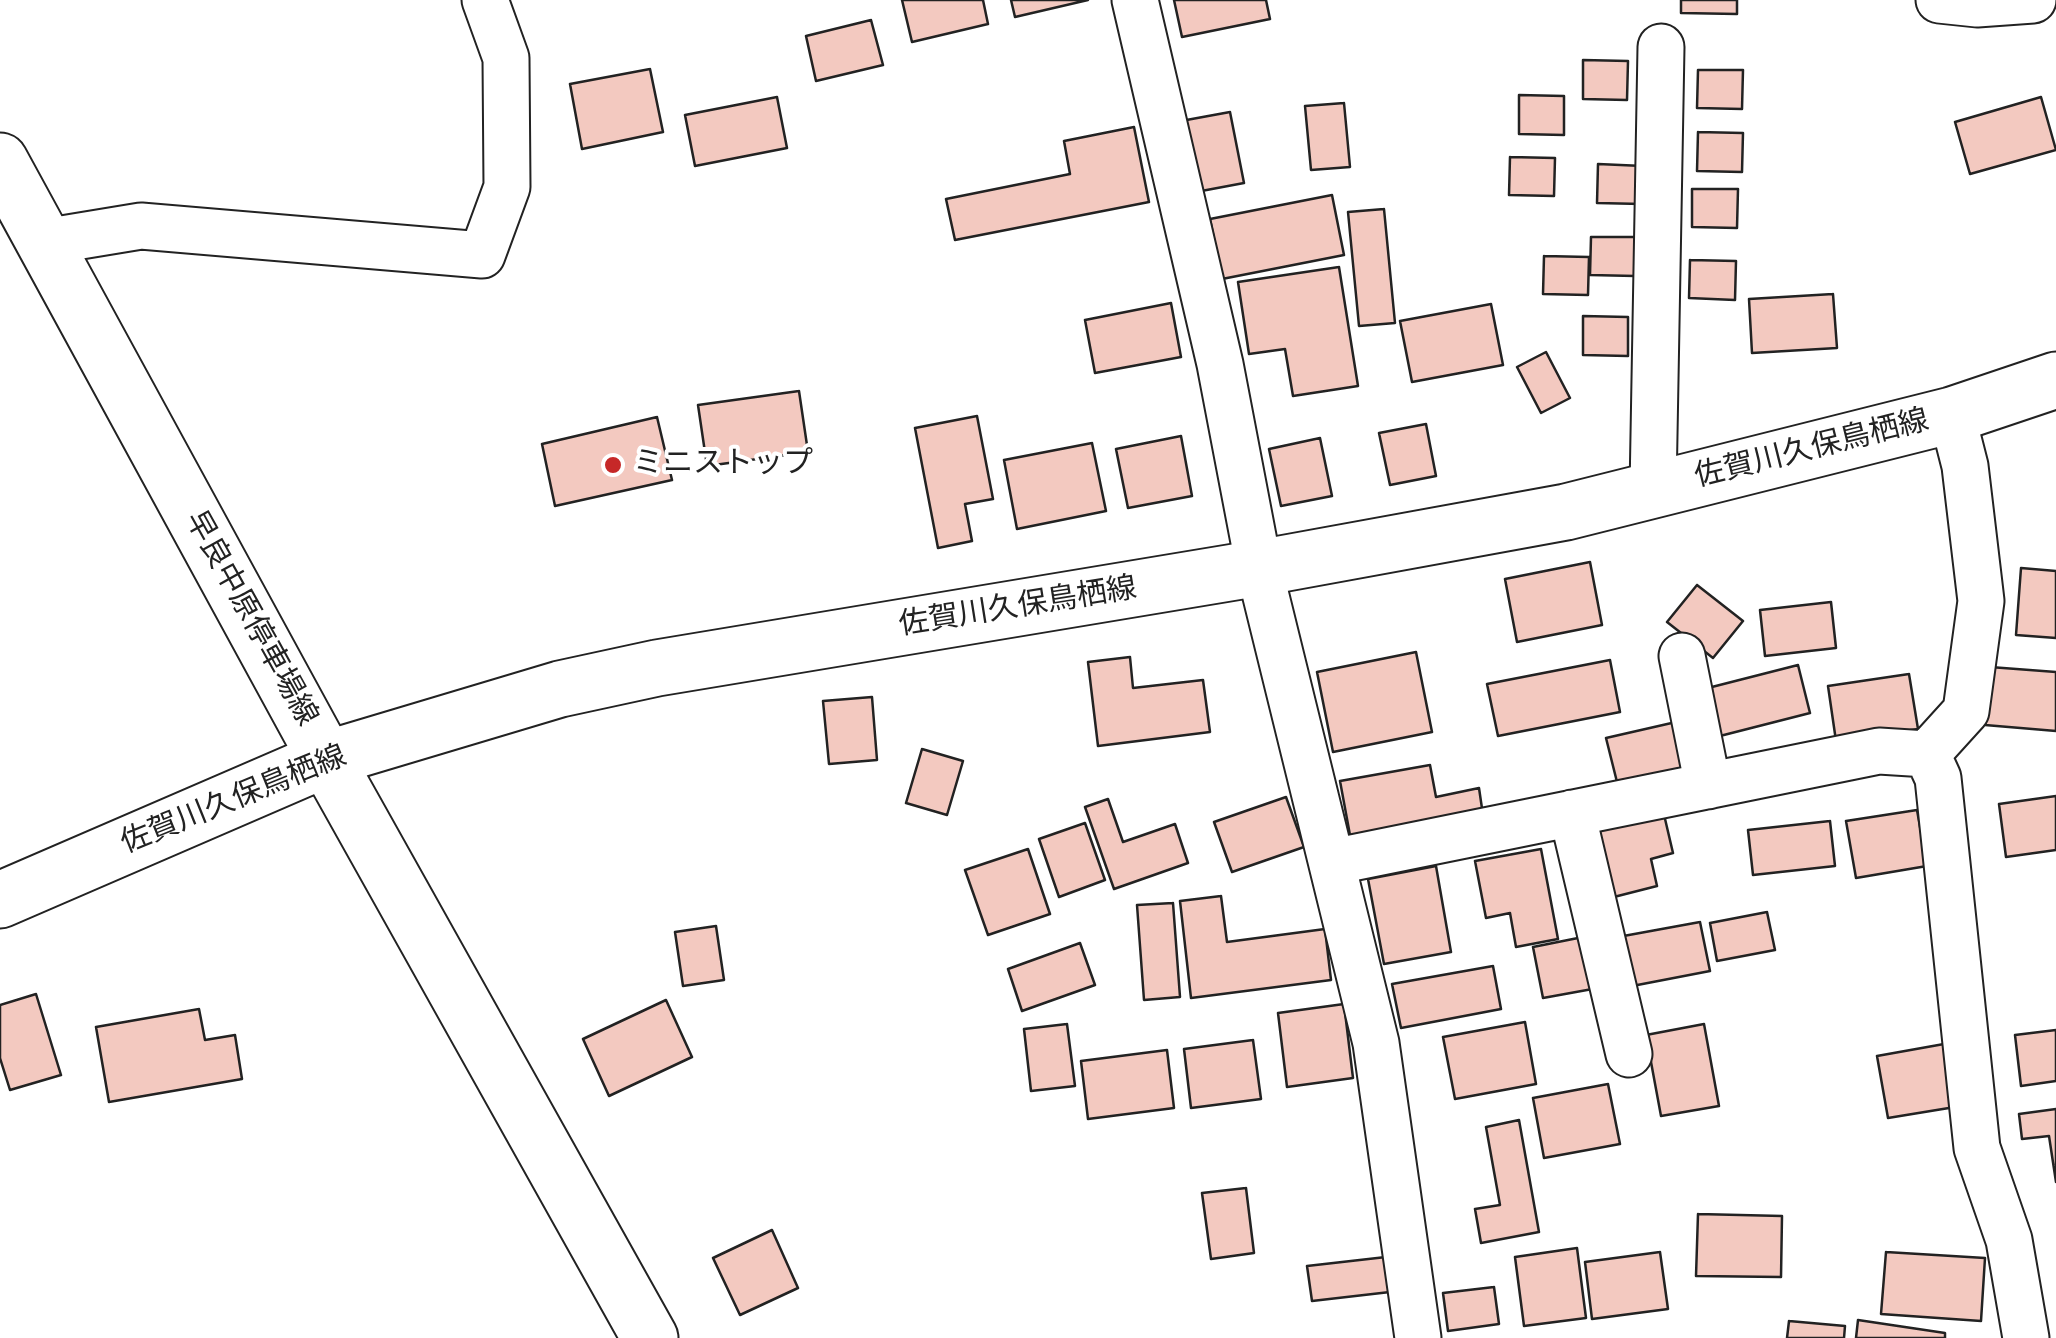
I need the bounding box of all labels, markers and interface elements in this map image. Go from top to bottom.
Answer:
street label: 佐賀川久保鳥栖線 [1691,404,1933,496]
place label: ミニストップ [633,447,813,483]
marker: ミニストップ [602,454,624,476]
street label: 早良中原停車場線 [176,505,324,733]
street label: 佐賀川久保鳥栖線 [897,571,1139,645]
street label: 佐賀川久保鳥栖線 [116,739,352,863]

